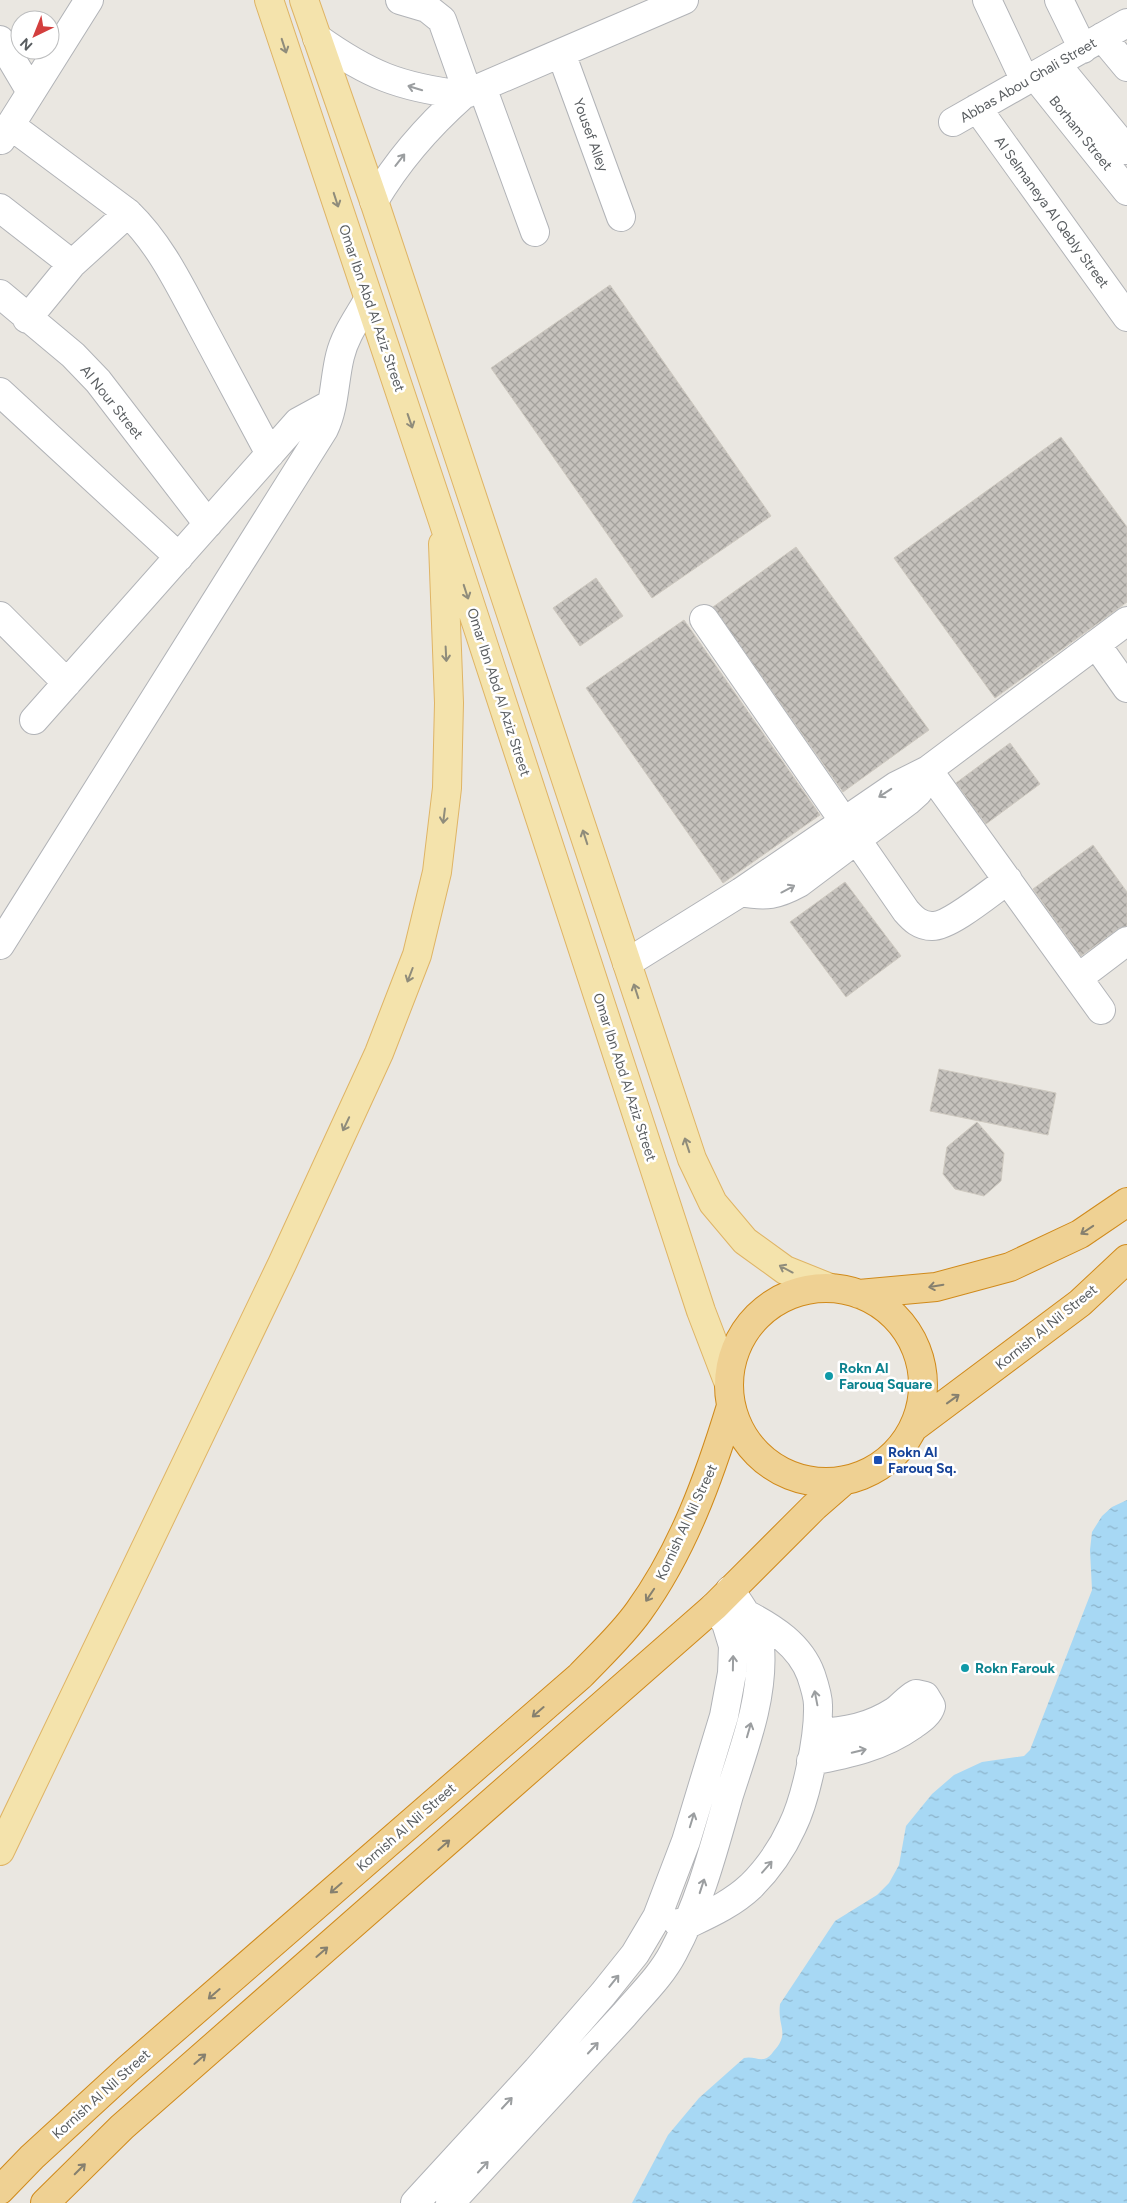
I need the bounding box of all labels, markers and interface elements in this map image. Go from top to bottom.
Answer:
north arrow [10,10,60,60]
text: N [17,34,36,54]
street label: Abbas Abou Ghali Street [957,34,1099,126]
one-way arrow [280,38,290,54]
one-way arrow [407,82,423,92]
street label: Borham Street [1045,93,1116,174]
street label: Yousef Alley [569,96,612,175]
street label: Al Selmaneya Al Qebly Street [991,133,1112,291]
one-way arrow [395,153,405,167]
one-way arrow [331,192,341,208]
street label: Omar Ibn Abd Al Aziz Street [335,222,408,394]
street label: Al Nour Street [77,362,147,443]
one-way arrow [405,413,415,429]
one-way arrow [462,583,472,599]
street label: Omar Ibn Abd Al Aziz Street [463,606,534,778]
one-way arrow [442,646,451,662]
one-way arrow [879,788,893,798]
one-way arrow [439,808,449,824]
one-way arrow [580,829,589,845]
one-way arrow [781,884,796,894]
one-way arrow [405,966,414,982]
one-way arrow [631,984,640,999]
street label: Omar Ibn Abd Al Aziz Street [589,991,660,1163]
one-way arrow [341,1116,351,1131]
one-way arrow [682,1137,692,1153]
one-way arrow [1080,1225,1094,1235]
one-way arrow [778,1264,793,1274]
street label: Kornish Al Nil Street [992,1281,1101,1374]
one-way arrow [928,1282,944,1292]
place label: Rokn Al Farouq Square [839,1360,933,1393]
marker: Rokn Al Farouq Square [823,1370,835,1382]
one-way arrow [946,1394,960,1404]
place label: Rokn Al Farouq Sq. [888,1444,956,1477]
marker: Rokn Al Farouq Sq. [872,1454,884,1466]
street label: Kornish Al Nil Street [652,1462,721,1583]
one-way arrow [645,1588,655,1602]
one-way arrow [728,1656,737,1672]
place label: Rokn Farouk [975,1660,1055,1677]
marker: Rokn Farouk [959,1662,971,1674]
one-way arrow [811,1691,821,1707]
one-way arrow [532,1707,545,1718]
one-way arrow [744,1723,754,1739]
one-way arrow [851,1746,867,1755]
street label: Kornish Al Nil Street [353,1780,459,1875]
one-way arrow [688,1813,698,1829]
one-way arrow [437,1839,450,1850]
one-way arrow [761,1861,773,1874]
one-way arrow [698,1879,707,1894]
one-way arrow [330,1882,343,1894]
one-way arrow [315,1946,328,1958]
one-way arrow [608,1974,620,1987]
one-way arrow [207,1989,220,2000]
one-way arrow [587,2042,599,2054]
street label: Kornish Al Nil Street [49,2046,154,2143]
one-way arrow [193,2053,206,2065]
one-way arrow [501,2096,513,2109]
one-way arrow [477,2161,489,2174]
one-way arrow [74,2163,86,2175]

